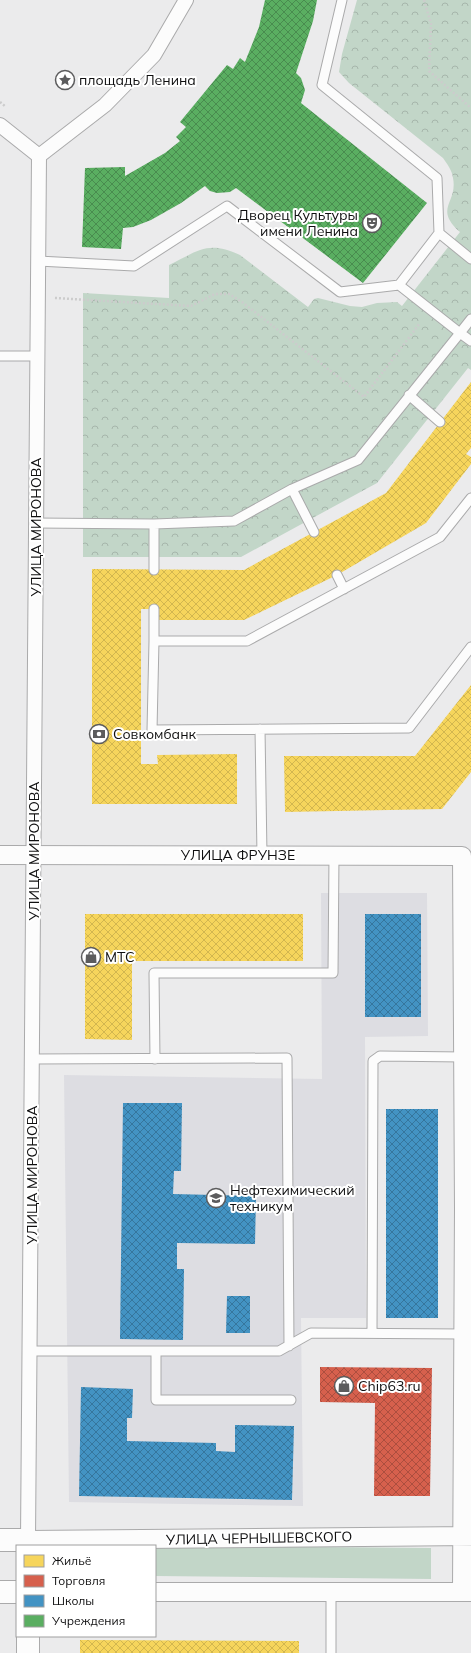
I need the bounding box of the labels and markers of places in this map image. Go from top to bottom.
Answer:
place icon: площадь Ленина [54,69,76,91]
place label: площадь Ленина [79,71,196,89]
place label: Дворец Культуры имени Ленина [238,206,358,240]
theatre icon: Дворец Культуры имени Ленина [361,212,383,234]
bank icon: Совкомбанк [88,723,110,745]
place label: Совкомбанк [113,725,197,743]
shop icon: МТС [80,946,102,968]
place label: МТС [105,948,134,966]
place label: Нефтехимический техникум [230,1181,354,1215]
school or university icon: Нефтехимический техникум [205,1187,227,1209]
shop icon: Chip63.ru [333,1375,355,1397]
place label: Chip63.ru [358,1377,421,1395]

